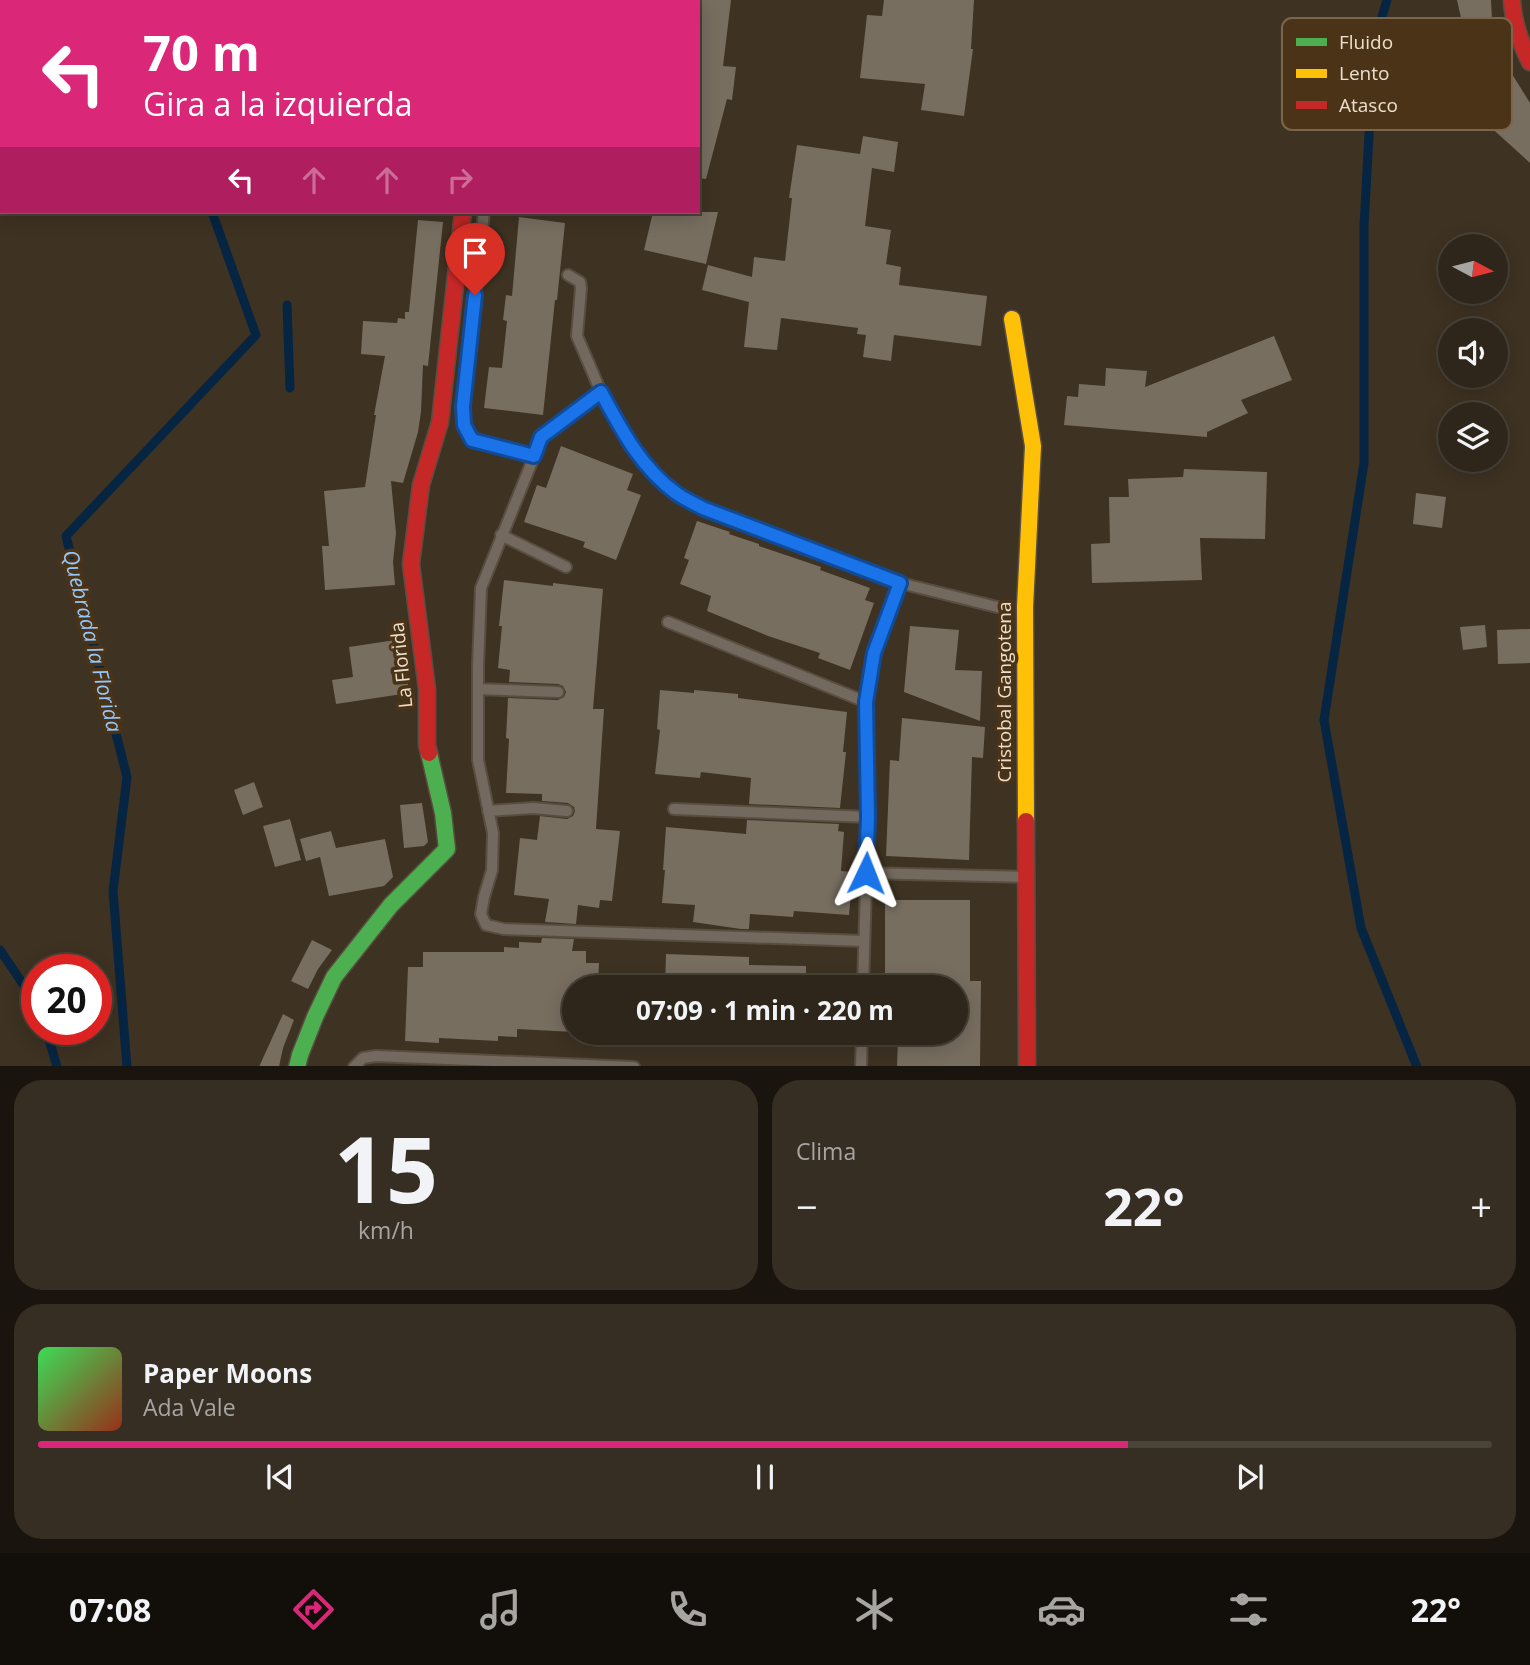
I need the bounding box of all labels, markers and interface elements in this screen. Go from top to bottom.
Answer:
legend [1282,18,1512,130]
text: 70 m [143,19,260,85]
icon: left [28,28,119,119]
text: Fluido [1339,29,1393,55]
text: Lento [1339,60,1389,86]
text: Gira a la izquierda [143,82,413,125]
text: Atasco [1339,92,1398,118]
icon: left [222,161,260,199]
icon: ahead [295,161,333,199]
icon: ahead [368,161,406,199]
icon: right [441,161,479,199]
pin [445,223,505,295]
icon: arrive [456,234,494,272]
north arrow [1438,234,1508,304]
map controls [1438,234,1508,472]
button: sound [1438,318,1508,388]
button: layers [1438,402,1508,472]
water label: Quebrada la Florida [57,547,129,735]
street label: Cristobal Gangotena [991,601,1017,783]
street label: La Florida [384,621,418,709]
position arrow [829,836,903,910]
speed limit sign: 20 [21,954,112,1045]
text: 07:09 · 1 min · 220 m [636,992,894,1028]
text: 15 [334,1106,438,1230]
text: Clima [796,1135,856,1167]
text: 22° [1103,1170,1185,1241]
text: − [796,1180,818,1232]
text: + [1470,1180,1492,1232]
text: km/h [358,1214,414,1246]
text: Paper Moons [143,1355,312,1391]
text: Ada Vale [143,1391,236,1423]
icon: previous [261,1458,299,1496]
icon: pause [746,1458,784,1496]
icon: next [1231,1458,1269,1496]
icon: directions [289,1585,338,1634]
icon: music [476,1585,525,1634]
icon: phone [663,1585,712,1634]
icon: climate [850,1585,899,1634]
icon: car [1037,1585,1086,1634]
icon: filters [1224,1585,1273,1634]
text: 07:08 [69,1588,151,1631]
text: 22° [1411,1588,1461,1631]

